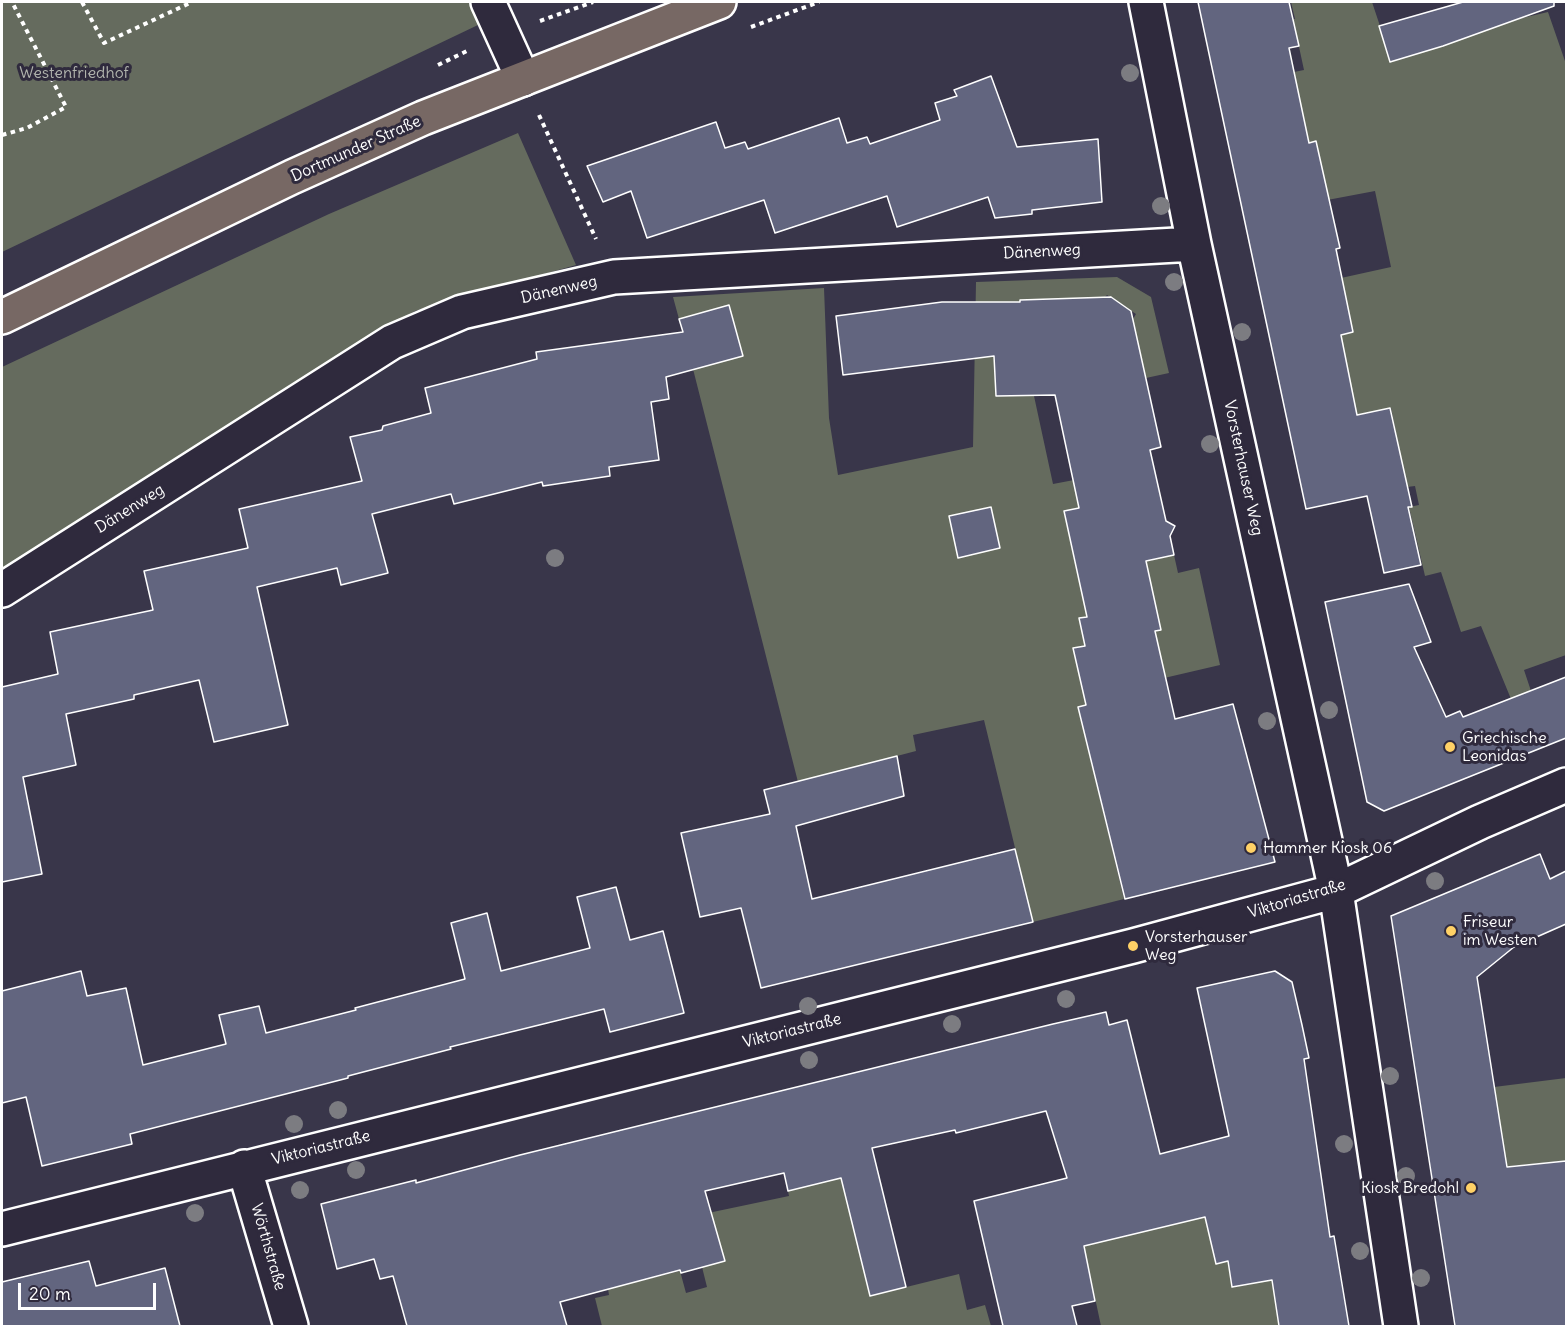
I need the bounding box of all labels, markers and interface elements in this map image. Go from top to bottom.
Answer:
park label: Westenfriedhof [19,63,129,83]
street label: Dortmunder Straße [288,112,424,186]
street label: Dänenweg [1003,240,1081,264]
street label: Dänenweg [519,272,599,308]
street label: Vorsterhauser Weg [1219,399,1267,537]
street label: Dänenweg [92,480,168,538]
place label: Griechische Leonidas [1462,728,1547,766]
marker: Griechische Leonidas [1443,740,1457,754]
place label: Hammer Kiosk 06 [1263,838,1392,858]
marker: Hammer Kiosk 06 [1244,841,1258,855]
street label: Viktoriastraße [1246,875,1348,923]
place label: Friseur im Westen [1463,912,1537,950]
marker: Friseur im Westen [1444,924,1458,938]
place label: Vorsterhauser Weg [1145,927,1248,965]
marker: Vorsterhauser Weg [1126,939,1140,953]
street label: Viktoriastraße [741,1009,843,1053]
street label: Viktoriastraße [270,1126,372,1170]
place label: Kiosk Bredohl [1361,1178,1459,1198]
marker: Kiosk Bredohl [1464,1181,1478,1195]
street label: Wörthstraße [246,1201,290,1293]
scale bar [21,1271,159,1309]
text: 20 m [29,1282,71,1305]

